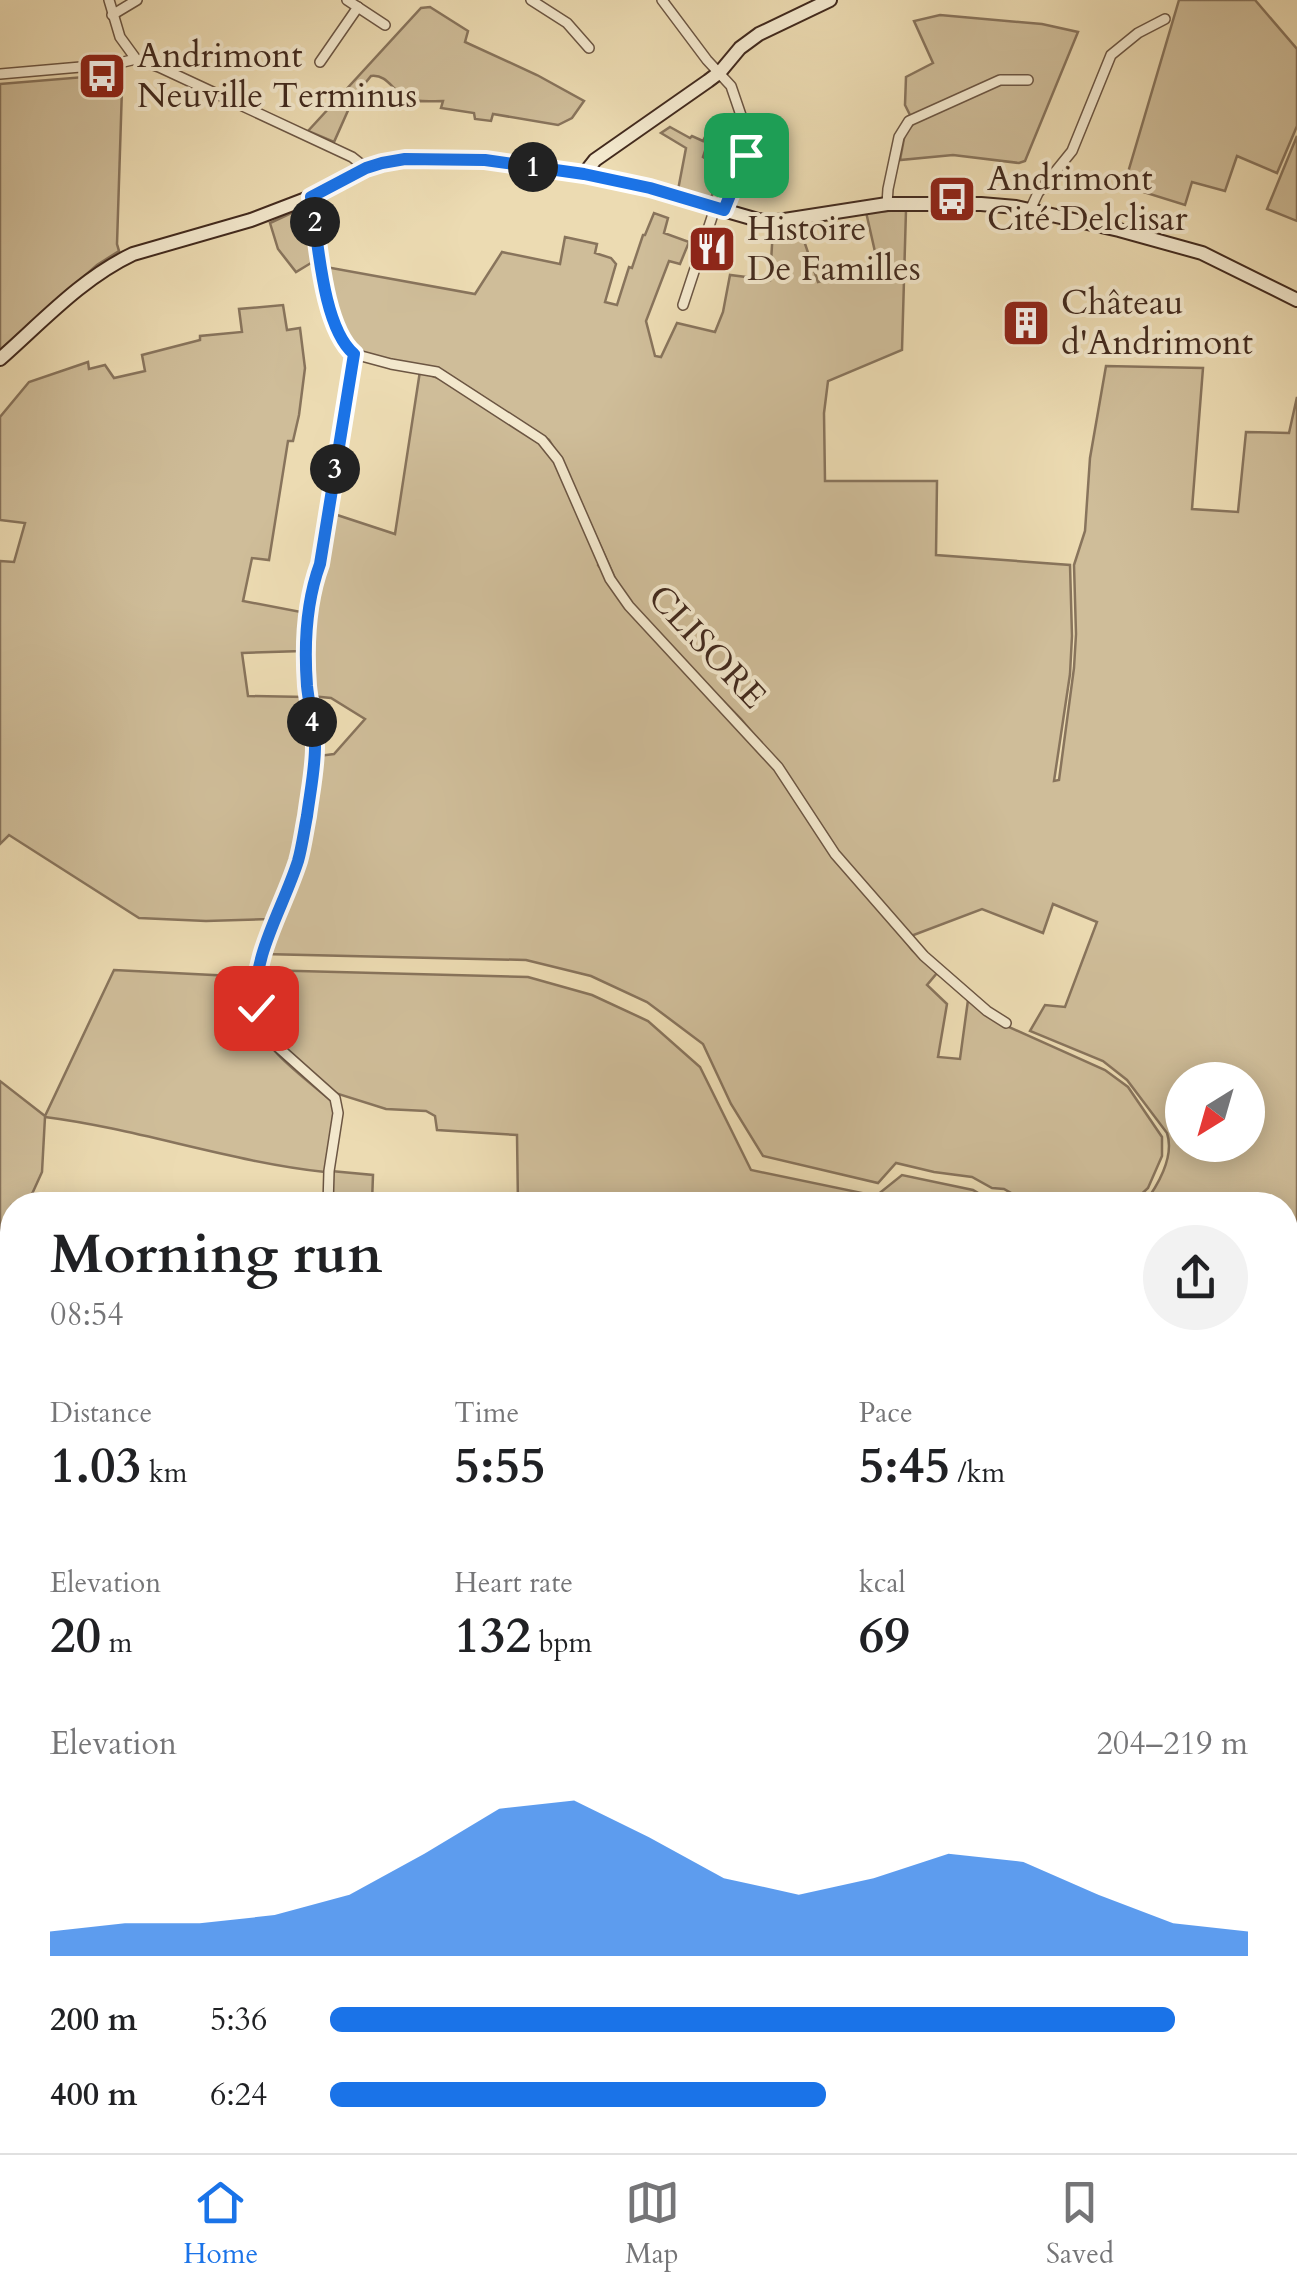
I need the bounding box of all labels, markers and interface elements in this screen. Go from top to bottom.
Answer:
place label: Andrimont Neuville Terminus [137,32,417,120]
bus stop icon: Andrimont Neuville Terminus [76,50,128,102]
pin [704,113,789,198]
icon: arrive [719,128,774,183]
pin: 1 [508,142,558,192]
text: 1 [526,148,540,186]
place label: Andrimont Cité Delclisar [987,155,1188,243]
bus stop icon: Andrimont Cité Delclisar [926,173,978,225]
pin: 2 [290,197,340,247]
text: 2 [308,203,322,241]
place label: Histoire De Familles [747,205,921,293]
restaurant icon: Histoire De Familles [686,223,738,275]
place label: Château d'Andrimont [1061,279,1253,367]
building icon: Château d'Andrimont [1000,297,1052,349]
pin: 3 [310,444,360,494]
text: 3 [328,450,342,488]
street label: CLISORE [637,574,777,720]
pin: 4 [287,697,337,747]
text: 4 [305,703,319,741]
pin [214,966,299,1051]
icon: check [229,981,284,1036]
north arrow [1165,1062,1265,1162]
map controls [1165,1062,1265,1162]
text: Morning run [50,1218,383,1292]
button: share [1143,1225,1248,1330]
text: 08:54 [50,1293,124,1337]
text: Distance [50,1394,152,1432]
text: Time [454,1394,519,1432]
text: Pace [859,1394,913,1432]
text: 1.03 [50,1432,141,1500]
text: 5:55 [454,1432,546,1500]
text: 5:45 [859,1432,950,1500]
text: km [141,1454,188,1492]
text: /km [950,1454,1005,1492]
text: Elevation [50,1564,161,1602]
text: Heart rate [454,1564,573,1602]
text: kcal [859,1564,906,1602]
text: 20 [50,1602,101,1670]
text: 132 [454,1602,531,1670]
text: 69 [859,1602,910,1670]
text: m [101,1624,132,1662]
text: bpm [531,1624,592,1662]
text: Elevation [50,1722,177,1766]
text: 204–219 m [1096,1722,1248,1766]
text: 200 m [50,1998,137,2042]
text: 5:36 [210,1998,267,2042]
text: 400 m [50,2073,137,2117]
text: 6:24 [210,2073,267,2117]
tab: Home [183,2175,258,2273]
tab: Map [625,2175,680,2273]
tab: Saved [1046,2175,1114,2273]

